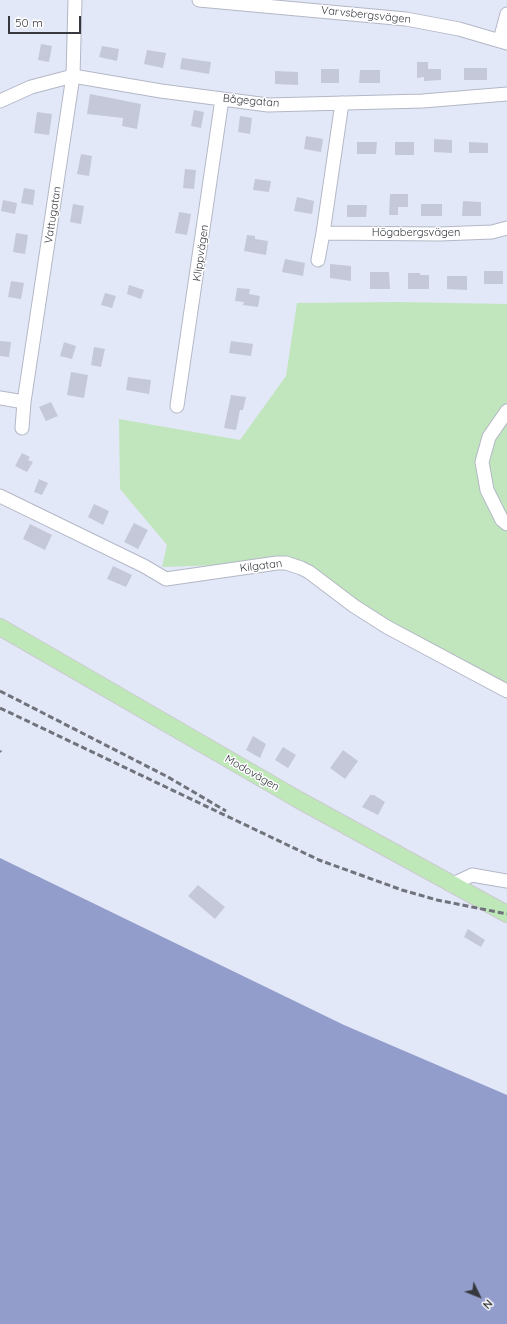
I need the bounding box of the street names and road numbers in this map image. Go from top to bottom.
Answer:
street label: Varvsbergsvägen [321,4,411,26]
street label: Bågegatan [222,92,280,110]
street label: Vattugatan [42,185,64,245]
street label: Klippvägen [190,224,212,282]
street label: Högabergsvägen [372,226,460,240]
street label: Kilgatan [239,557,283,575]
street label: Modovägen [222,752,282,794]

